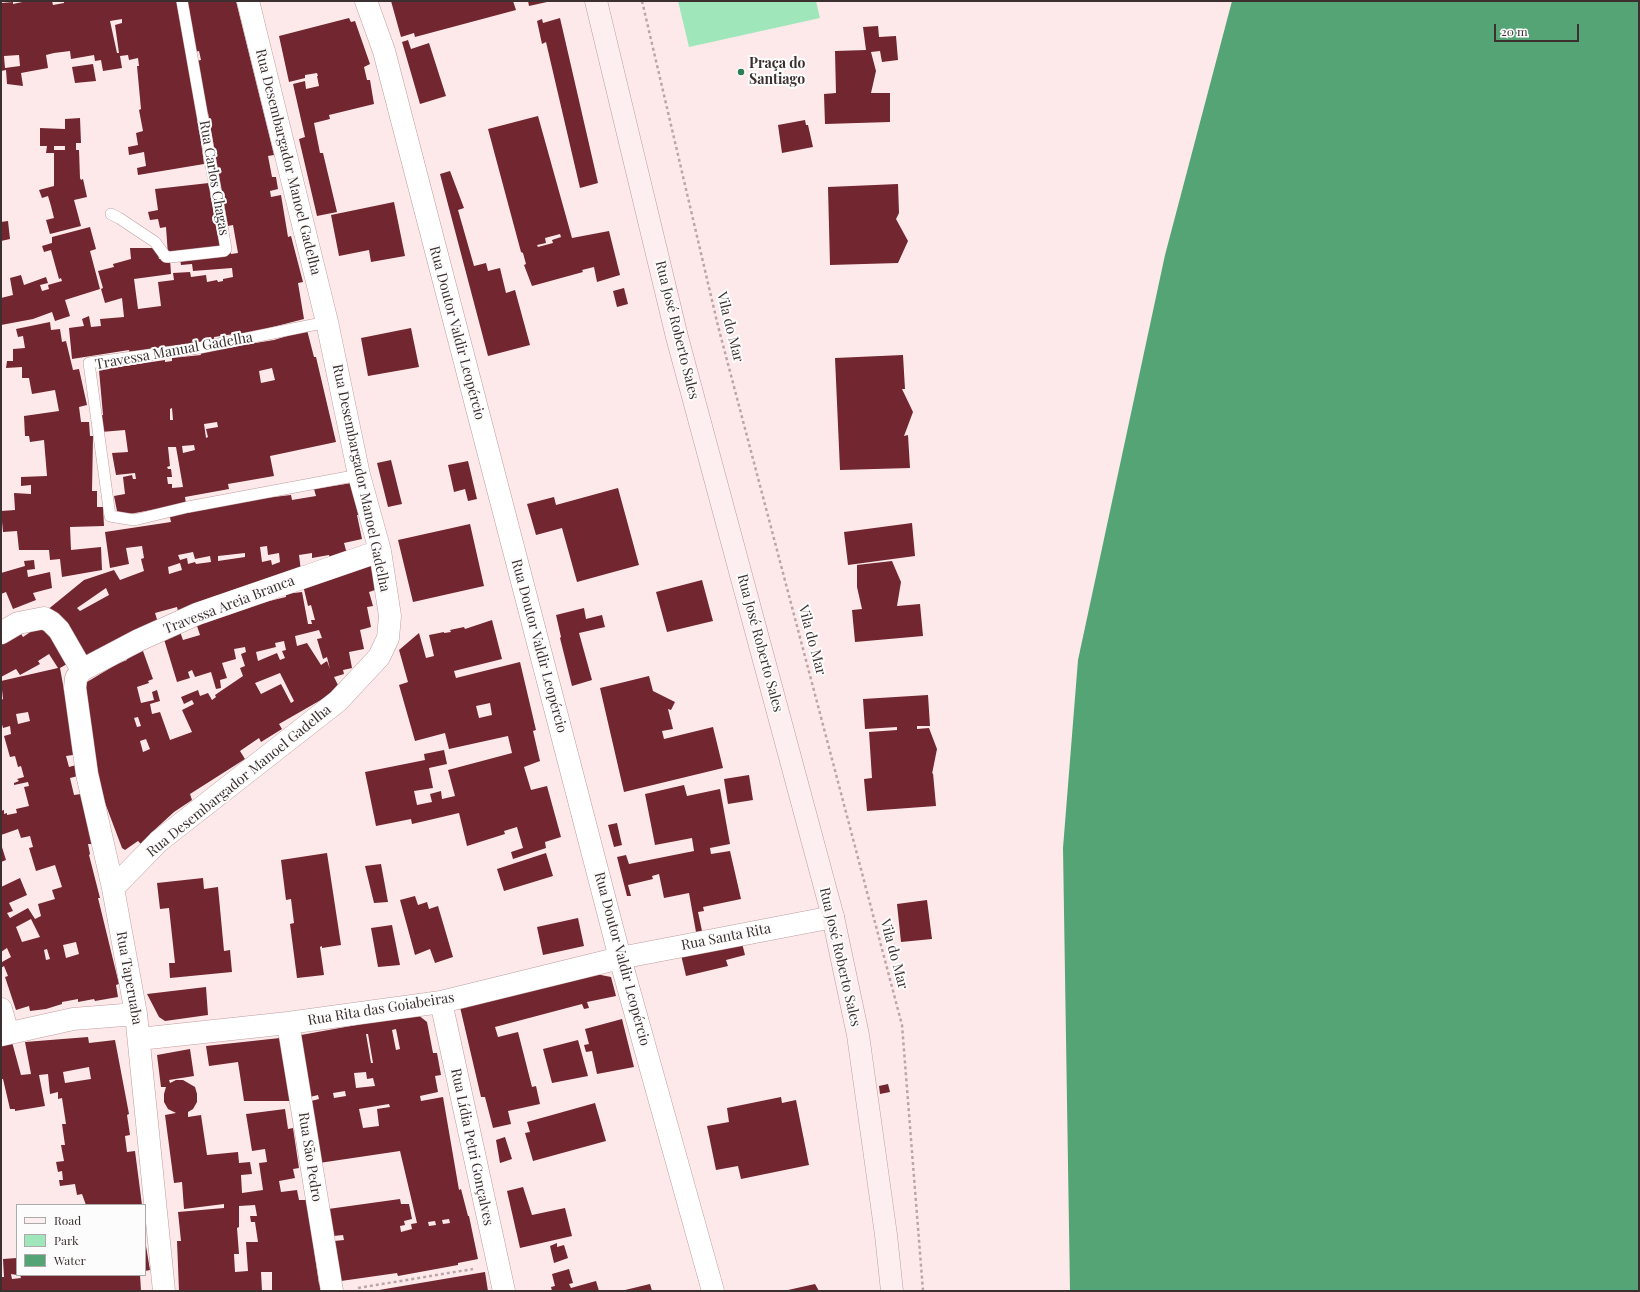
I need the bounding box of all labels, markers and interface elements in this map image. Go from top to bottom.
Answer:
scale bar [1496,16,1581,42]
text: 20 m [1501,23,1528,39]
street label: Rua Desembargador Manoel Gadelha [252,47,324,277]
place label: Praça do Santiago [749,56,806,88]
marker: Praça do Santiago [736,67,746,77]
street label: Rua Carlos Chagas [196,119,232,237]
street label: Rua Doutor Valdir Leopércio [426,244,488,422]
street label: Rua José Roberto Sales [652,259,702,401]
street label: Vila do Mar [713,290,747,364]
street label: Travessa Manual Gadelha [94,329,254,373]
street label: Rua Desembargador Manoel Gadelha [329,363,393,593]
street label: Rua Doutor Valdir Leopércio [508,557,570,735]
street label: Travessa Areia Branca [161,572,297,638]
street label: Rua José Roberto Sales [733,572,787,714]
street label: Vila do Mar [795,603,829,677]
street label: Rua Desembargador Manoel Gadelha [143,701,335,861]
street label: Rua Doutor Valdir Leopércio [591,870,653,1048]
street label: Rua José Roberto Sales [816,886,864,1028]
street label: Vila do Mar [877,917,911,991]
street label: Rua Santa Rita [680,920,772,954]
street label: Rua Taperuaba [113,930,145,1026]
street label: Rua Rita das Goiabeiras [306,989,456,1029]
street label: Rua Lídia Petri Gonçalves [447,1067,497,1227]
street label: Rua São Pedro [295,1111,325,1203]
legend [16,1204,146,1276]
text: Road [54,1212,81,1228]
text: Park [54,1232,79,1248]
text: Water [54,1252,86,1268]

